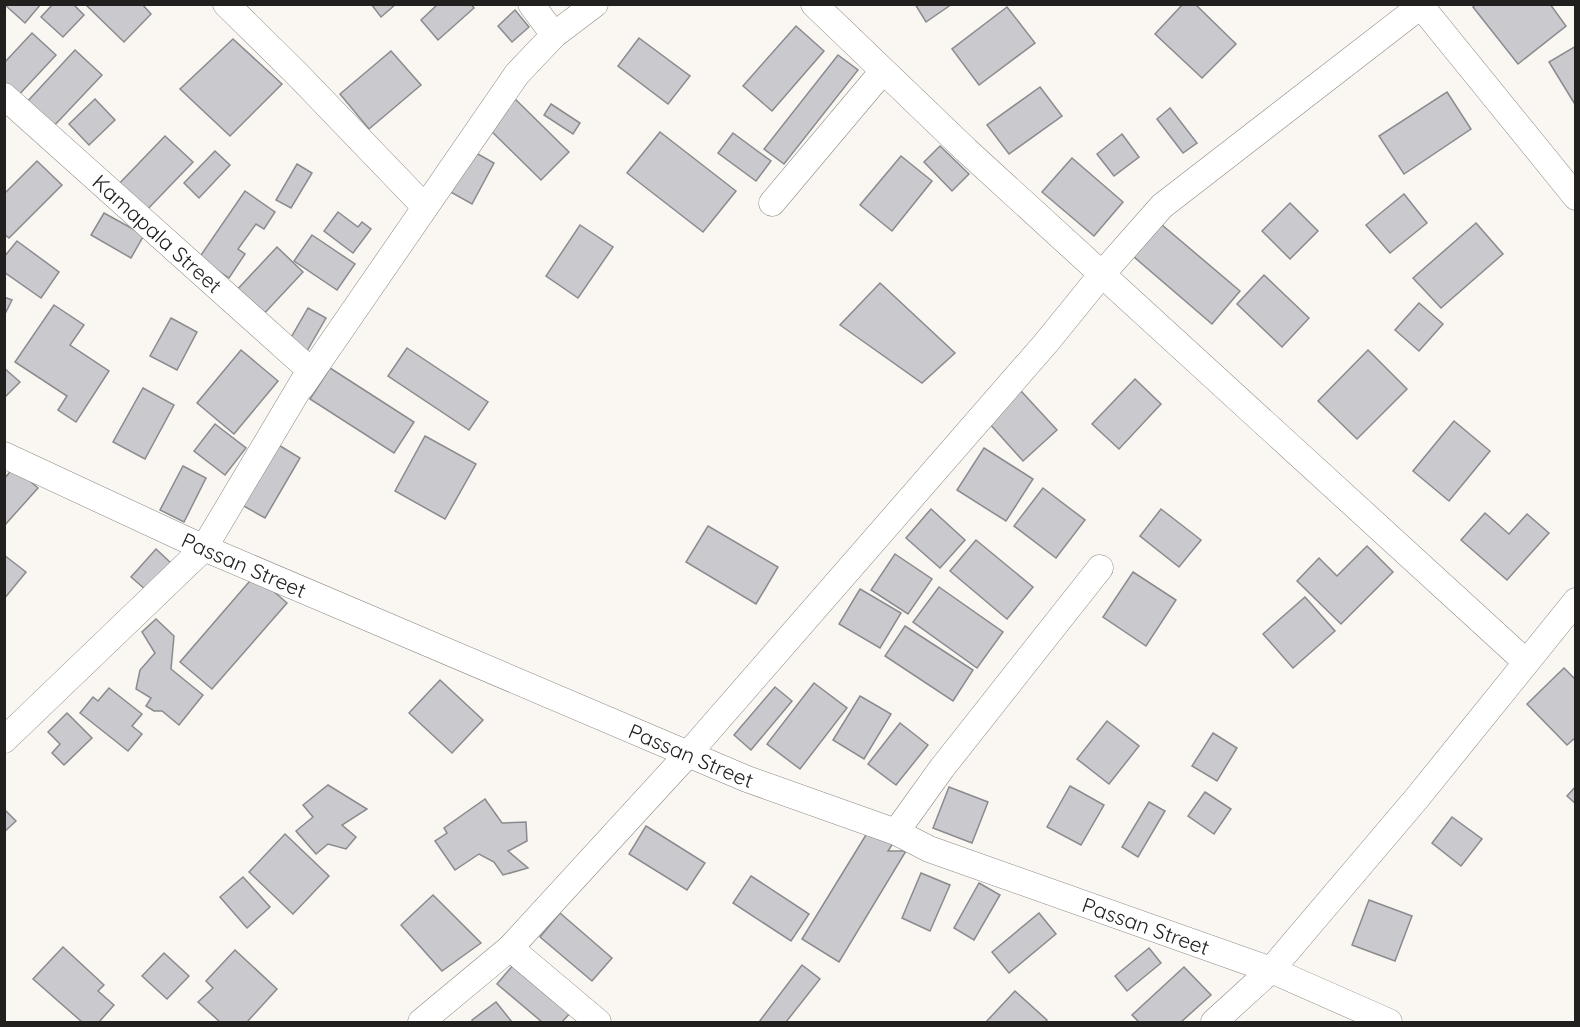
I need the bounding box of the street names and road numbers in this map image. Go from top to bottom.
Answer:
street label: Kamapala Street [87,169,228,298]
street label: Passan Street [178,526,310,603]
street label: Passan Street [625,717,757,793]
street label: Passan Street [1079,891,1213,960]

